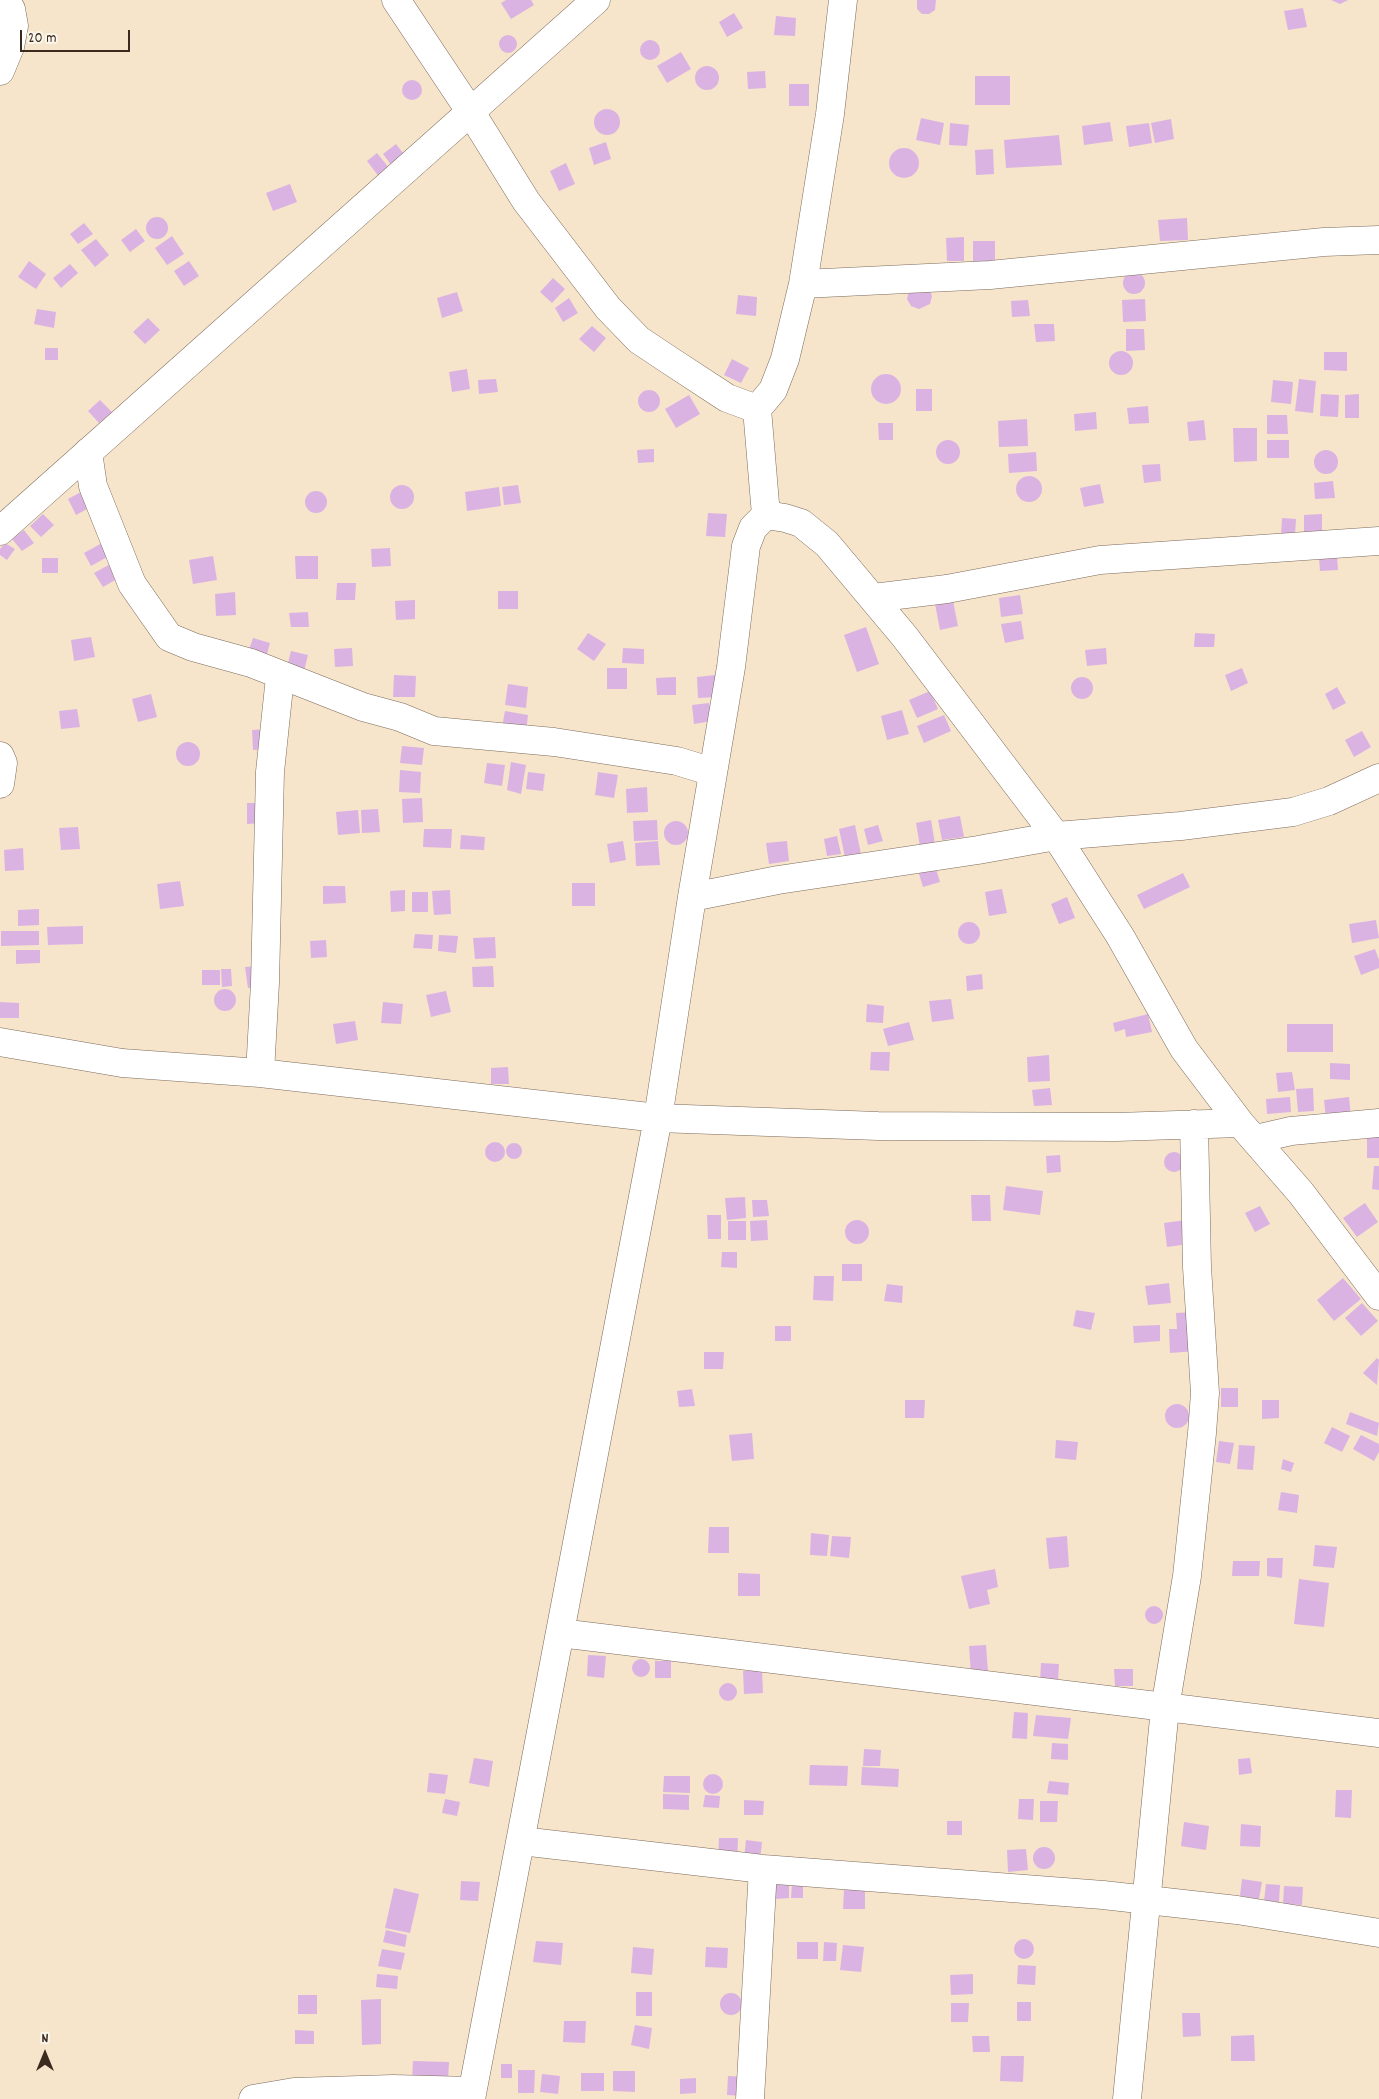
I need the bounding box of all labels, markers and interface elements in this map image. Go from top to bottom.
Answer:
scale bar [22,20,132,52]
text: 20 m [28,28,56,50]
north arrow [20,2029,70,2079]
text: N [42,2029,48,2049]

